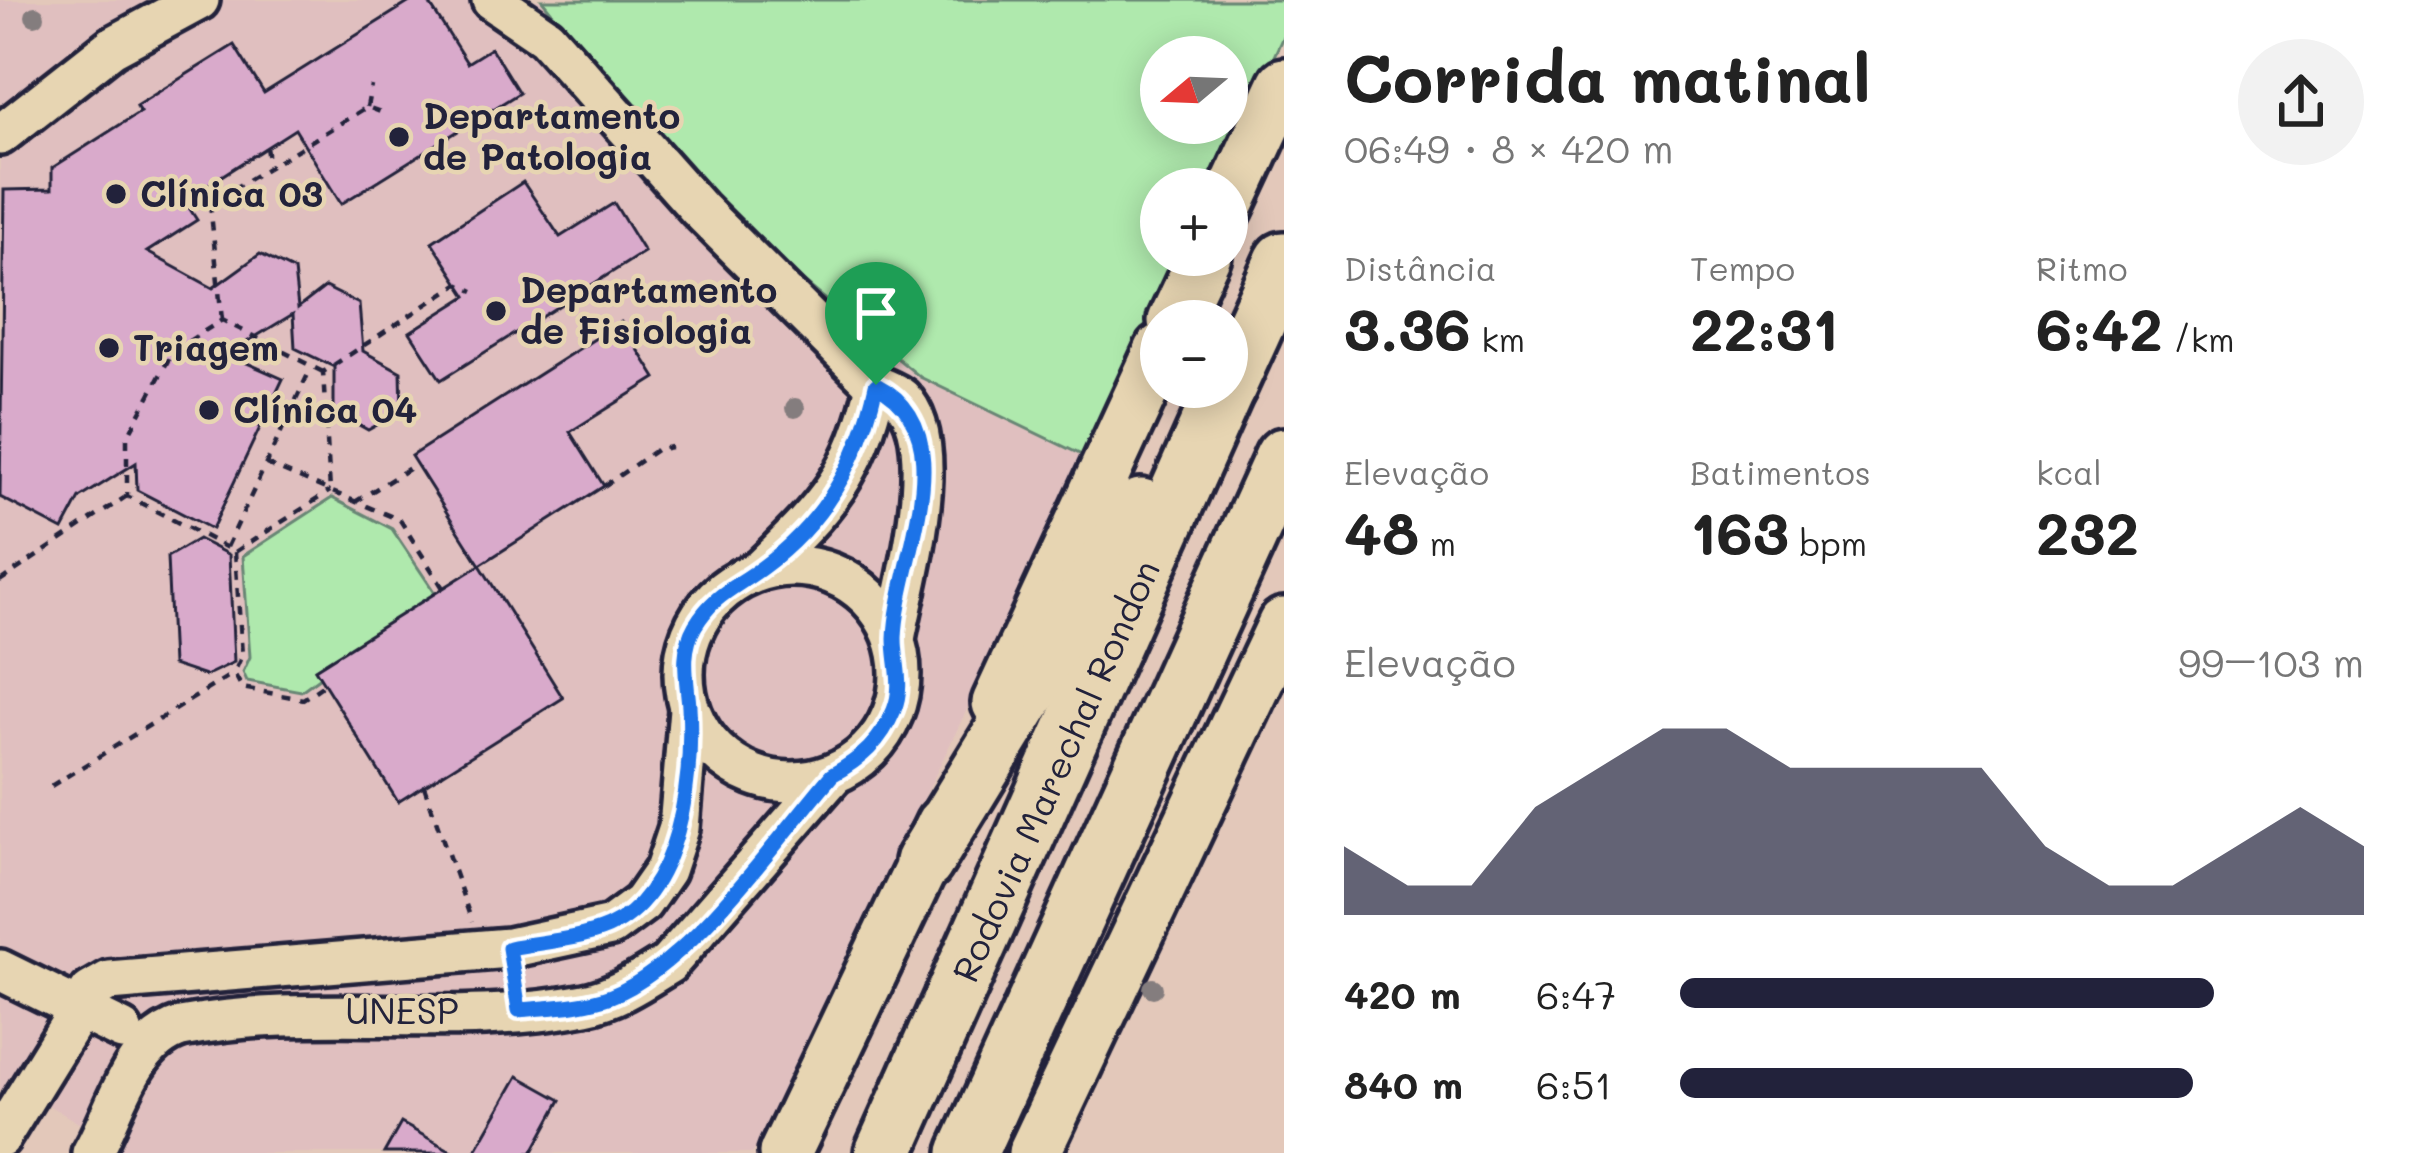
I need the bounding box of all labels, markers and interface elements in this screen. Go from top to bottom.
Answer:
text: Corrida matinal [1344,34,1871,120]
north arrow [1140,36,1248,144]
map controls [1140,36,1248,408]
button: share [2238,39,2364,165]
place label: Departamento de Patologia [423,91,680,179]
text: 06:49 · 8 × 420 m [1344,122,1673,173]
marker: Departamento de Patologia [386,124,412,150]
button: + [1140,168,1248,276]
place label: Clínica 03 [140,169,323,216]
marker: Clínica 03 [103,181,129,207]
text: Distância [1344,246,1496,289]
text: Tempo [1690,246,1795,289]
text: Ritmo [2036,246,2128,289]
pin [825,262,927,385]
place label: Departamento de Fisiologia [520,265,777,353]
icon: arrive [843,280,909,346]
text: 3.36 [1344,289,1471,367]
text: 22:31 [1690,289,1839,367]
text: 6:42 [2036,289,2163,367]
marker: Departamento de Fisiologia [483,298,509,324]
button: − [1140,300,1248,408]
text: km [1471,317,1525,360]
text: /km [2163,317,2235,360]
place label: Triagem [133,323,279,370]
marker: Triagem [96,335,122,361]
place label: Clínica 04 [233,385,417,432]
marker: Clínica 04 [196,397,222,423]
text: Elevação [1344,450,1489,493]
text: Batimentos [1690,450,1871,493]
text: kcal [2036,450,2102,493]
text: 48 [1344,493,1419,571]
text: 163 [1690,493,1789,571]
text: 232 [2036,493,2139,571]
text: m [1419,521,1456,564]
text: bpm [1789,521,1867,564]
street label: Rodovia Marechal Rondon [940,552,1169,989]
text: Elevação [1344,636,1516,687]
text: 99–103 m [2178,636,2364,687]
text: 420 m [1344,968,1461,1019]
text: 6:47 [1536,968,1616,1019]
street label: UNESP [345,986,459,1033]
text: 840 m [1344,1058,1463,1109]
text: 6:51 [1536,1058,1612,1109]

